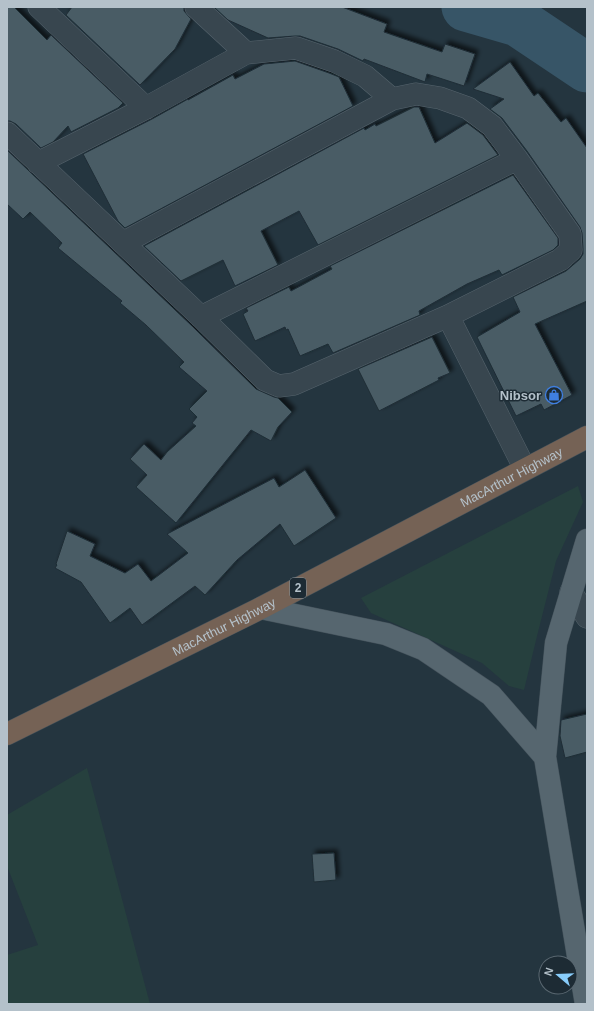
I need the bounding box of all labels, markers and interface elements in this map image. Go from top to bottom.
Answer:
shop icon: Nibsor [544,385,564,405]
place label: Nibsor [500,388,541,403]
street label: MacArthur Highway [458,444,566,510]
road number: 2 [290,578,306,598]
street label: MacArthur Highway [170,594,279,659]
north arrow [538,955,578,995]
text: N [542,966,556,977]

